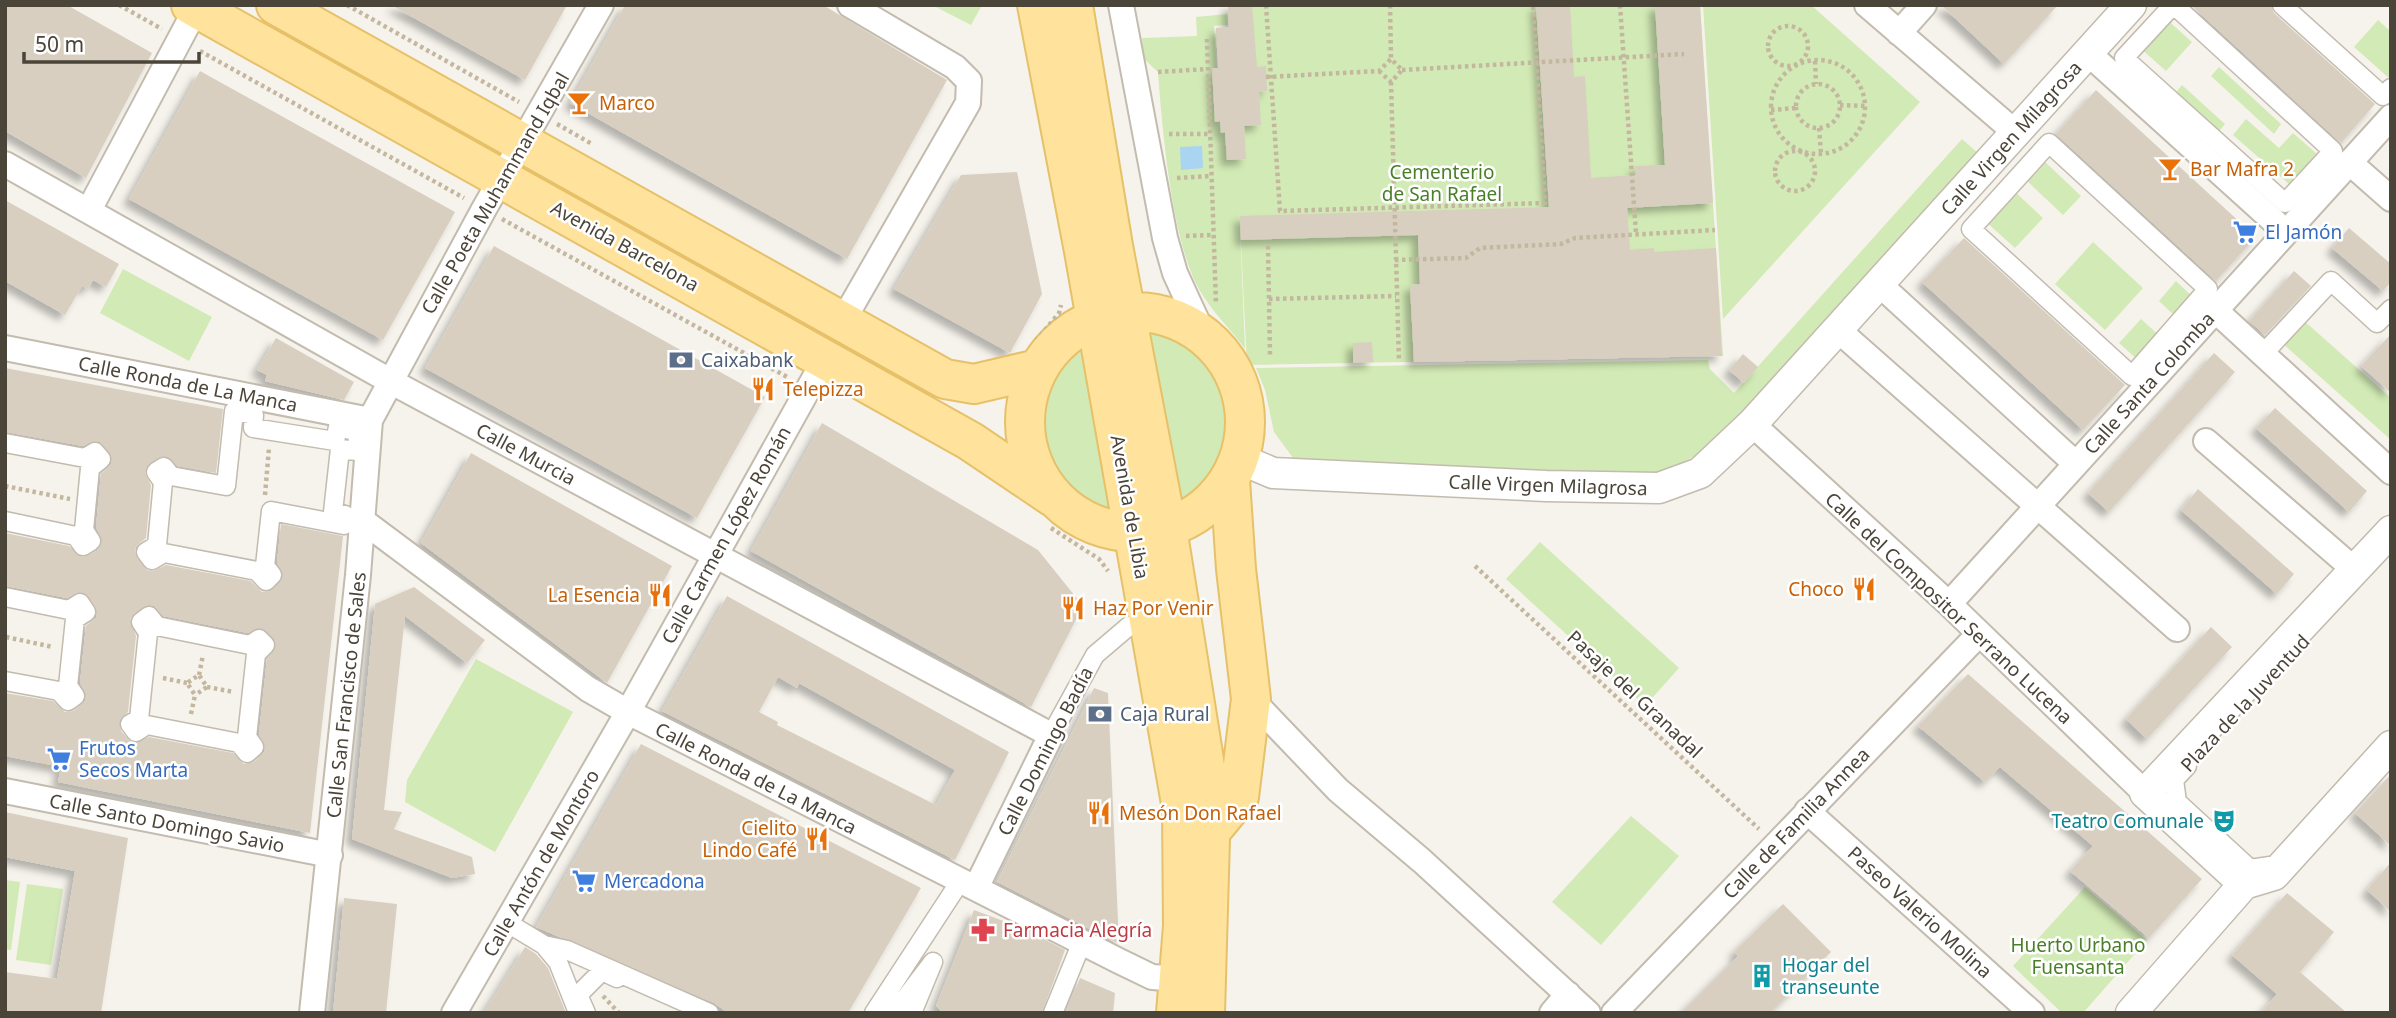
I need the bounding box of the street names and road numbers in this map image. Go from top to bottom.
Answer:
street label: Calle Virgen Milagrosa [1935,55,2087,221]
street label: Calle Poeta Muhammand Iqbal [415,67,575,319]
street label: Avenida Barcelona [546,194,704,298]
street label: Calle Santa Colomba [2078,306,2220,460]
street label: Calle Ronda de La Manca [76,350,300,418]
street label: Calle Murcia [472,417,580,491]
street label: Calle Carmen López Román [655,422,797,648]
street label: Avenida de Libia [1105,433,1155,581]
street label: Calle Virgen Milagrosa [1448,469,1648,501]
street label: Calle del Compositor Serrano Lucena [1820,486,2078,730]
street label: Calle San Francisco de Sales [320,571,372,819]
street label: Pasaje del Granadal [1562,624,1708,764]
street label: Plaza de la Juventud [2175,629,2315,777]
street label: Calle Domingo Badía [991,662,1099,840]
street label: Calle Ronda de La Manca [651,716,861,840]
street label: Calle de Familia Annea [1717,742,1875,904]
street label: Calle Antón de Montoro [477,765,605,961]
street label: Calle Santo Domingo Savio [47,787,287,859]
street label: Paseo Valerio Molina [1842,840,1998,984]

